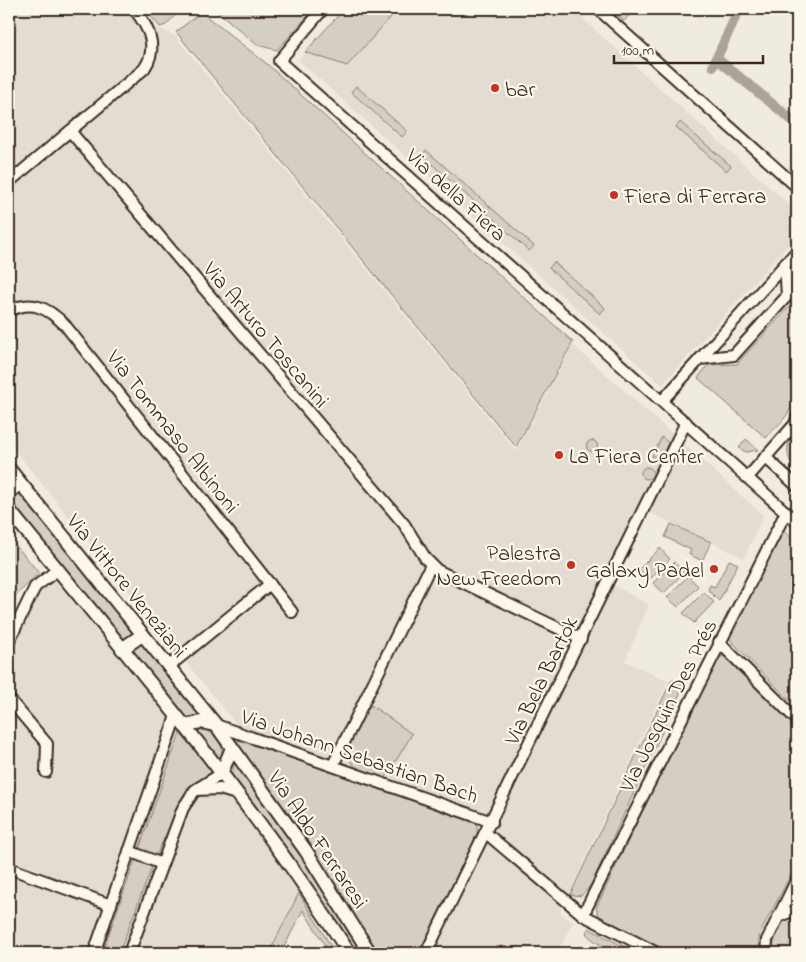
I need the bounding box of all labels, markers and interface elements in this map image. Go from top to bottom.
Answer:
scale bar [614,32,762,64]
text: 100 m [621,40,654,62]
place label: bar [505,75,535,107]
marker: bar [489,82,501,94]
street label: Via della Fiera [397,141,513,250]
place label: Fiera di Ferrara [623,182,766,214]
marker: Fiera di Ferrara [608,189,620,201]
street label: Via Arturo Toscanini [193,255,336,416]
street label: Via Tommaso Albinoni [97,343,246,522]
place label: La Fiera Center [569,442,704,474]
marker: La Fiera Center [553,449,565,461]
street label: Via Vittore Veneziani [57,507,194,666]
place label: Palestra New Freedom [436,539,561,596]
place label: Galaxy Padel [586,556,704,589]
marker: Palestra New Freedom [565,559,577,571]
marker: Galaxy Padel [708,563,720,575]
street label: Via Bela Bartok [497,611,588,752]
street label: Via Josquin Des Prés [612,614,727,799]
street label: Via Johann Sebastian Bach [235,702,482,813]
street label: Via Aldo Ferraresi [258,764,375,916]

